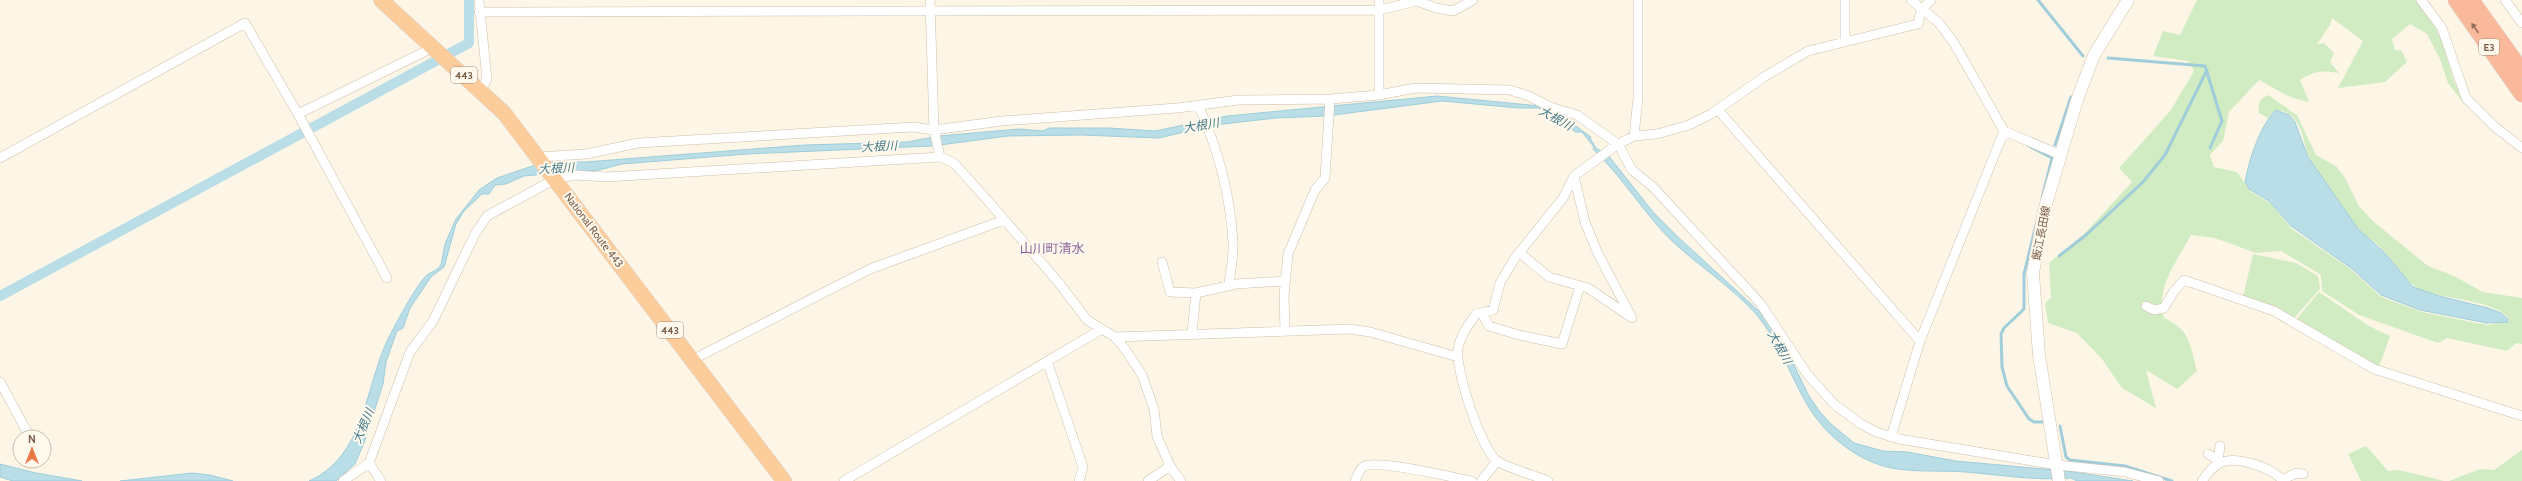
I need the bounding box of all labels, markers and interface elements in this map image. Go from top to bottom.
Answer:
one-way arrow [2471,22,2479,33]
road number: E3 [2479,39,2499,55]
road number: 443 [451,67,477,83]
water label: 大根川 [1537,103,1577,134]
water label: 大根川 [1182,114,1222,136]
water label: 大根川 [861,137,899,154]
water label: 大根川 [538,159,576,176]
street label: National Route 443 [561,190,627,270]
street label: 飯江長田線 [2029,205,2053,261]
district label: 山川町清水 [1019,240,1085,256]
road number: 443 [657,322,683,338]
water label: 大根川 [1765,328,1796,368]
water label: 大根川 [349,405,378,446]
north arrow [12,429,52,469]
text: N [28,432,36,446]

